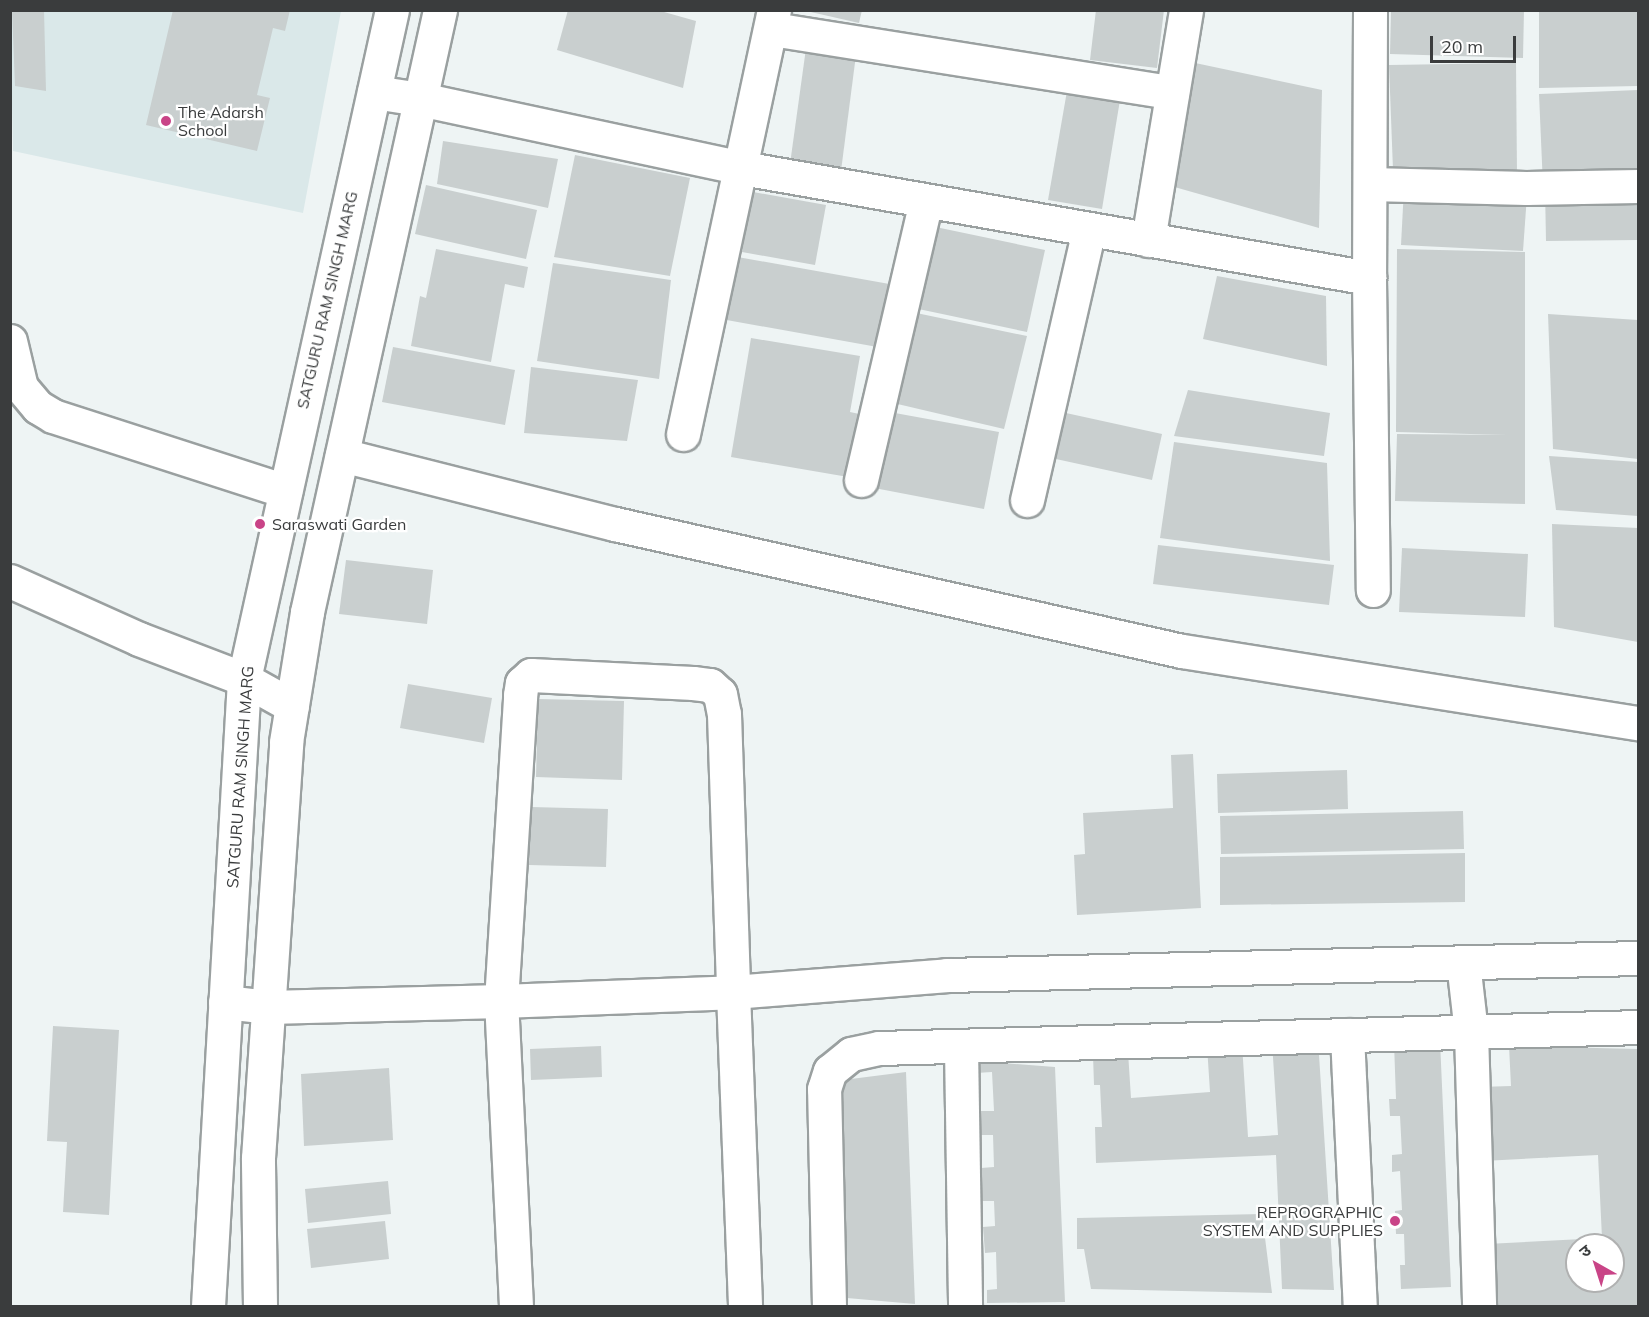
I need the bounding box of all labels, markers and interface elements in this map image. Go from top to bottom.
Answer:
scale bar [1433,24,1518,62]
text: 20 m [1441,35,1483,58]
place label: The Adarsh School [178,102,264,140]
marker: The Adarsh School [159,114,173,128]
street label: SATGURU RAM SINGH MARG [293,189,361,411]
place label: Saraswati Garden [272,514,406,534]
marker: Saraswati Garden [253,517,267,531]
street label: SATGURU RAM SINGH MARG [223,665,257,889]
place label: REPROGRAPHIC SYSTEM AND SUPPLIES [1203,1202,1383,1240]
marker: REPROGRAPHIC SYSTEM AND SUPPLIES [1388,1214,1402,1228]
north arrow [1565,1233,1625,1293]
text: उ [1575,1240,1595,1261]

